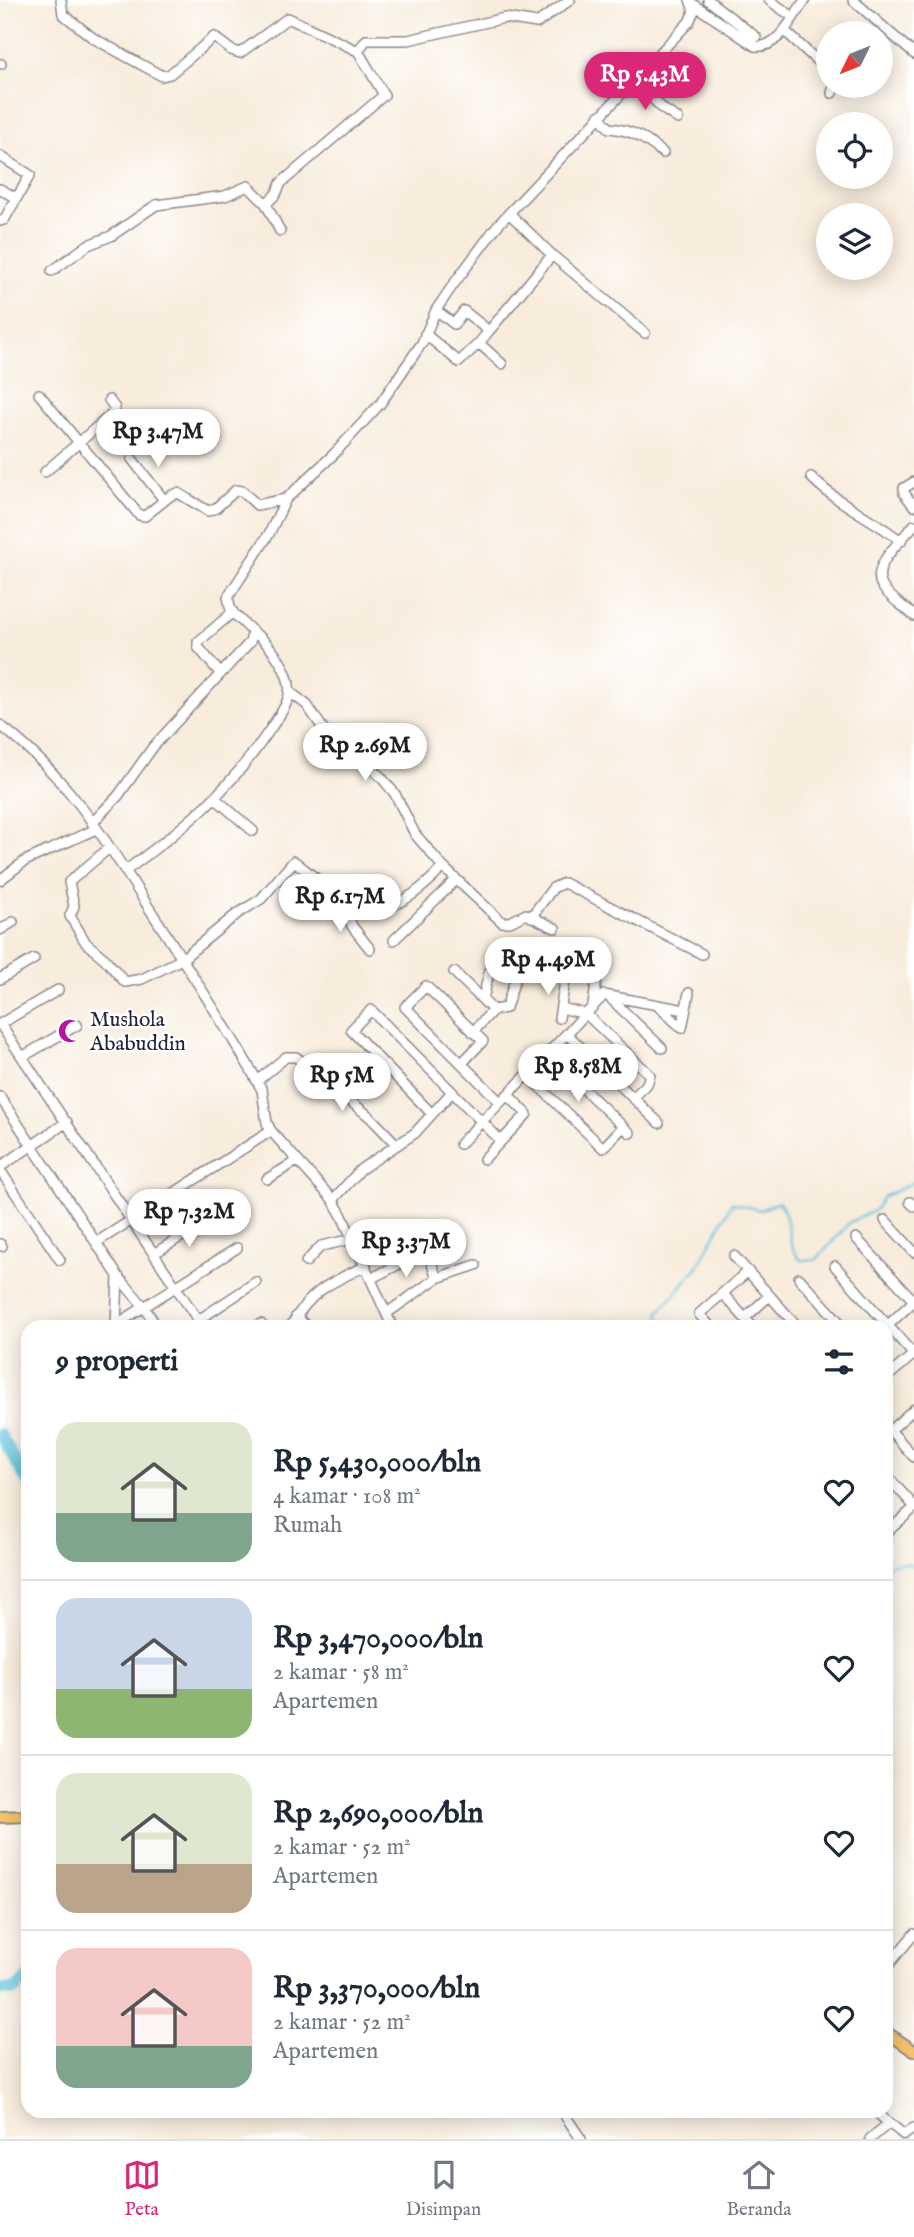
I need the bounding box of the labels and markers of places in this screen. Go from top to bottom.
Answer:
pin: Rp 5.43M [573,52,717,112]
pin: Rp 3.47M [86,410,230,469]
pin: Rp 2.69M [293,724,437,783]
pin: Rp 6.17M [268,874,412,934]
pin: Rp 4.49M [476,937,620,997]
place label: Mushola Ababuddin [89,1007,186,1058]
mosque icon: Mushola Ababuddin [56,1017,84,1045]
pin: Rp 8.58M [506,1044,650,1104]
pin: Rp 5M [293,1054,391,1113]
pin: Rp 7.32M [117,1190,261,1249]
pin: Rp 3.37M [334,1220,478,1279]

